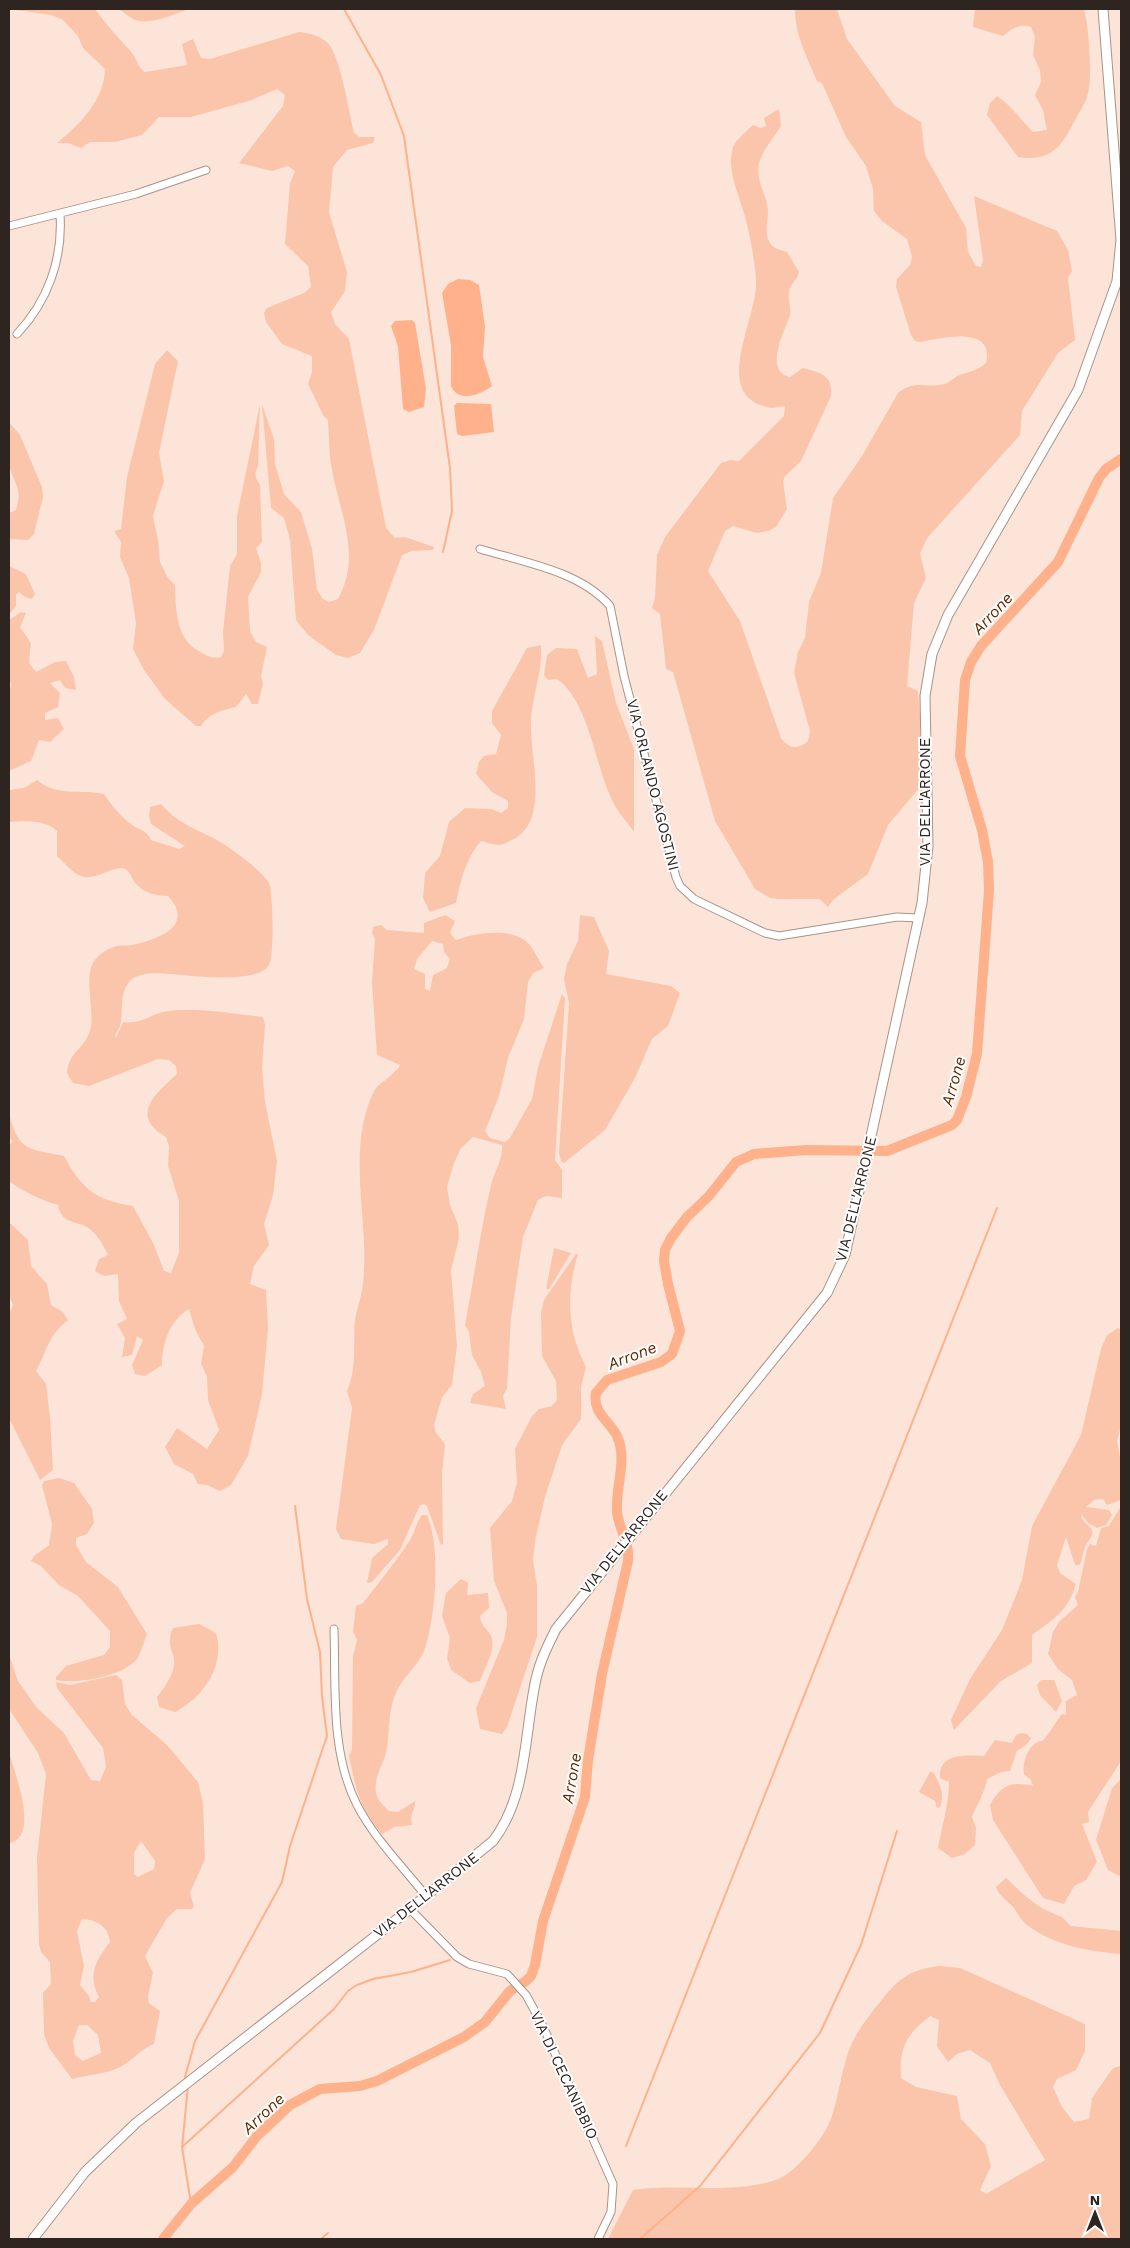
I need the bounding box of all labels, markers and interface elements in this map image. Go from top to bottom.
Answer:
water label: Arrone [967,588,1017,639]
street label: VIA ORLANDO AGOSTINI [623,697,683,873]
street label: VIA DELL'ARRONE [916,738,934,866]
water label: Arrone [937,1054,970,1109]
street label: VIA DELL'ARRONE [832,1134,880,1264]
water label: Arrone [604,1338,659,1374]
street label: VIA DELL'ARRONE [577,1486,671,1598]
water label: Arrone [558,1752,585,1806]
street label: VIA DELL'ARRONE [370,1848,482,1942]
street label: VIA DI CECANIBBIO [526,2008,602,2142]
water label: Arrone [238,2089,288,2138]
north arrow [1070,2188,1120,2238]
text: N [1090,2192,1100,2208]

